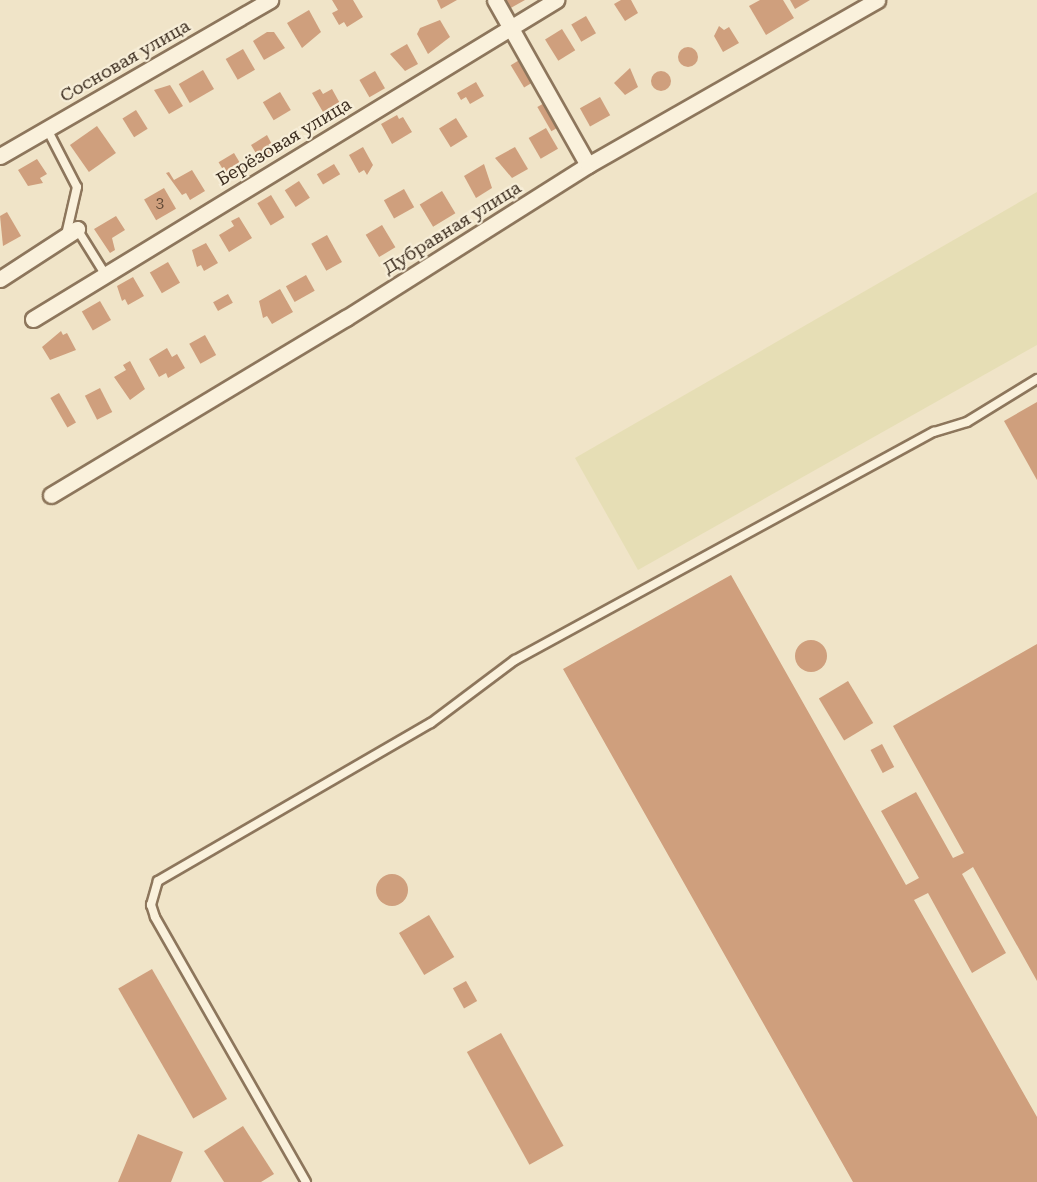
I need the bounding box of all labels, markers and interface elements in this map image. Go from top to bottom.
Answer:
street label: Сосновая улица [56,15,194,107]
street label: Берёзовая улица [213,93,355,191]
street label: Дубравная улица [379,177,525,279]
house number: 3 [156,195,164,213]

